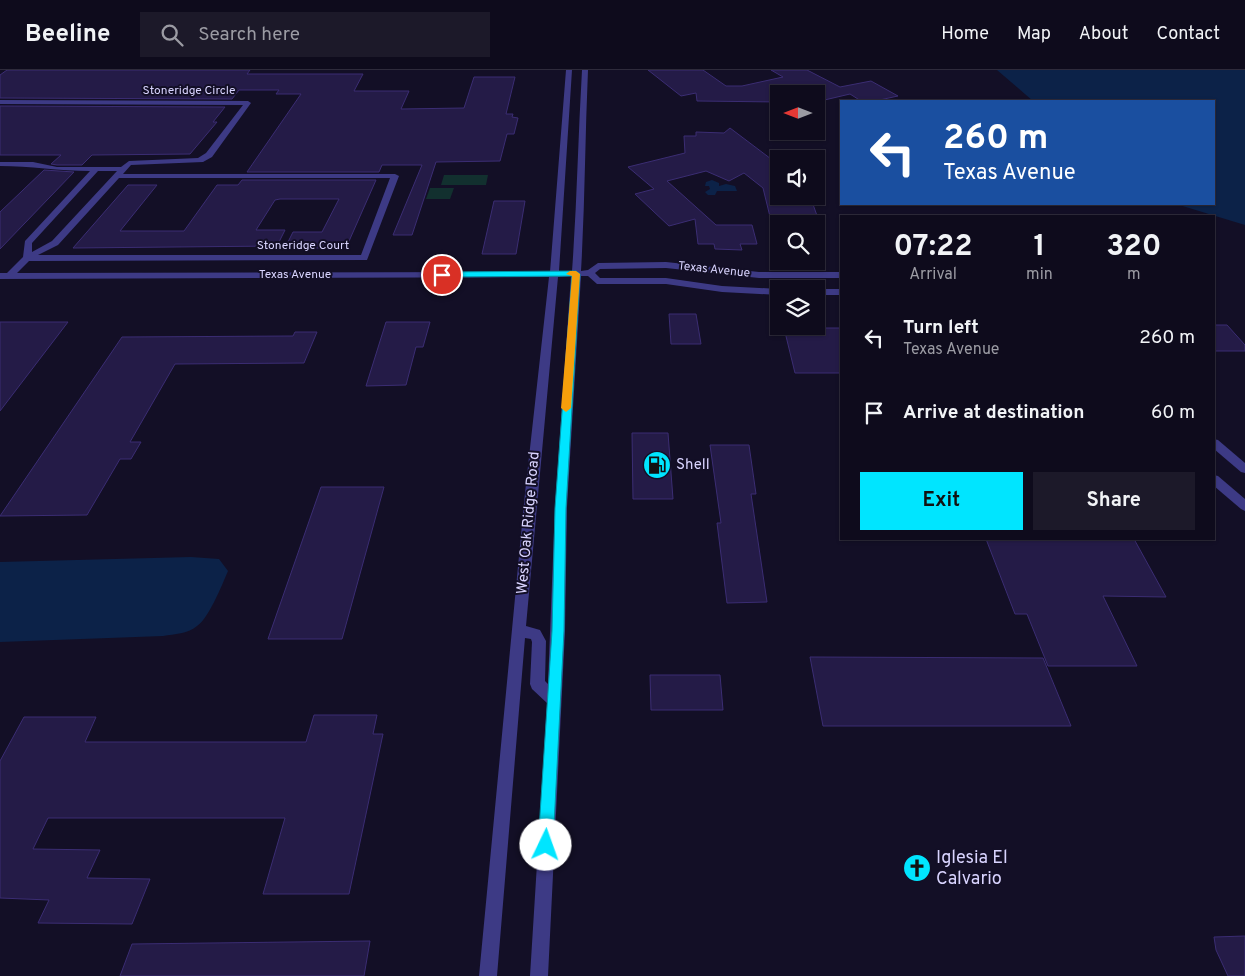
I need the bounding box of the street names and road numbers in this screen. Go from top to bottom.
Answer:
street label: Stoneridge Circle [143,83,235,99]
street label: Stoneridge Court [257,238,349,254]
street label: Texas Avenue [677,258,751,282]
street label: Texas Avenue [259,267,331,283]
street label: West Oak Ridge Road [513,451,545,595]

